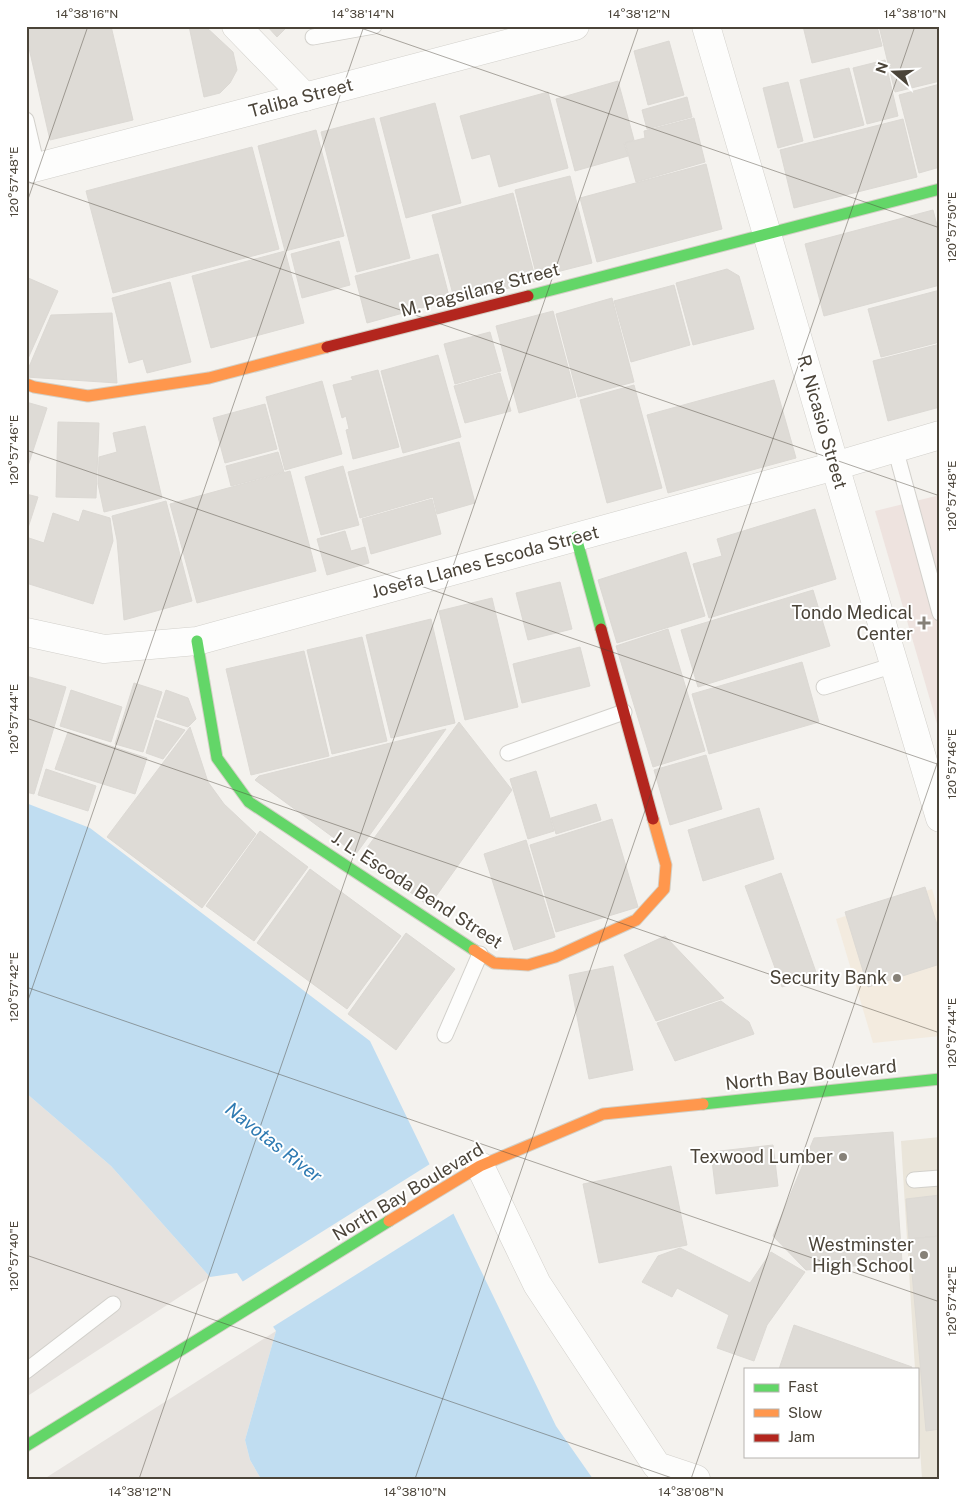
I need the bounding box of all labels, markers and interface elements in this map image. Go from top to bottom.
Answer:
text: 14°38'16"N [56,7,118,21]
text: 14°38'14"N [332,7,394,21]
text: 14°38'12"N [608,7,670,21]
text: 14°38'10"N [884,7,946,21]
north arrow [868,48,918,98]
text: N [872,60,891,76]
street label: Taliba Street [246,74,355,122]
text: 120°57'48"E [7,147,21,217]
text: 120°57'50"E [945,192,959,262]
street label: M. Pagsilang Street [398,258,562,321]
street label: R. Nicasio Street [793,352,852,491]
text: 120°57'46"E [7,415,21,485]
text: 120°57'48"E [945,461,959,531]
street label: Josefa Llanes Escoda Street [369,521,601,602]
place label: Tondo Medical Center [791,602,913,644]
marker: Tondo Medical Center [917,616,931,630]
text: 120°57'44"E [7,684,21,754]
text: 120°57'46"E [945,729,959,799]
street label: J. L. Escoda Bend Street [328,827,507,953]
text: 120°57'42"E [7,952,21,1022]
place label: Security Bank [769,967,887,988]
marker: Security Bank [891,972,903,984]
text: 120°57'44"E [945,998,959,1068]
street label: North Bay Boulevard [724,1055,898,1094]
water label: Navotas River [221,1097,327,1187]
street label: North Bay Boulevard [329,1138,487,1245]
place label: Texwood Lumber [690,1146,833,1167]
marker: Texwood Lumber [837,1151,849,1163]
text: 120°57'40"E [7,1221,21,1291]
place label: Westminster High School [808,1234,914,1276]
marker: Westminster High School [918,1249,930,1261]
text: 120°57'42"E [945,1266,959,1336]
legend [744,1368,918,1458]
text: Fast [788,1378,818,1395]
text: Slow [788,1404,823,1421]
text: Jam [788,1428,815,1445]
text: 14°38'12"N [109,1485,171,1499]
text: 14°38'10"N [384,1485,446,1499]
text: 14°38'08"N [658,1485,724,1499]

